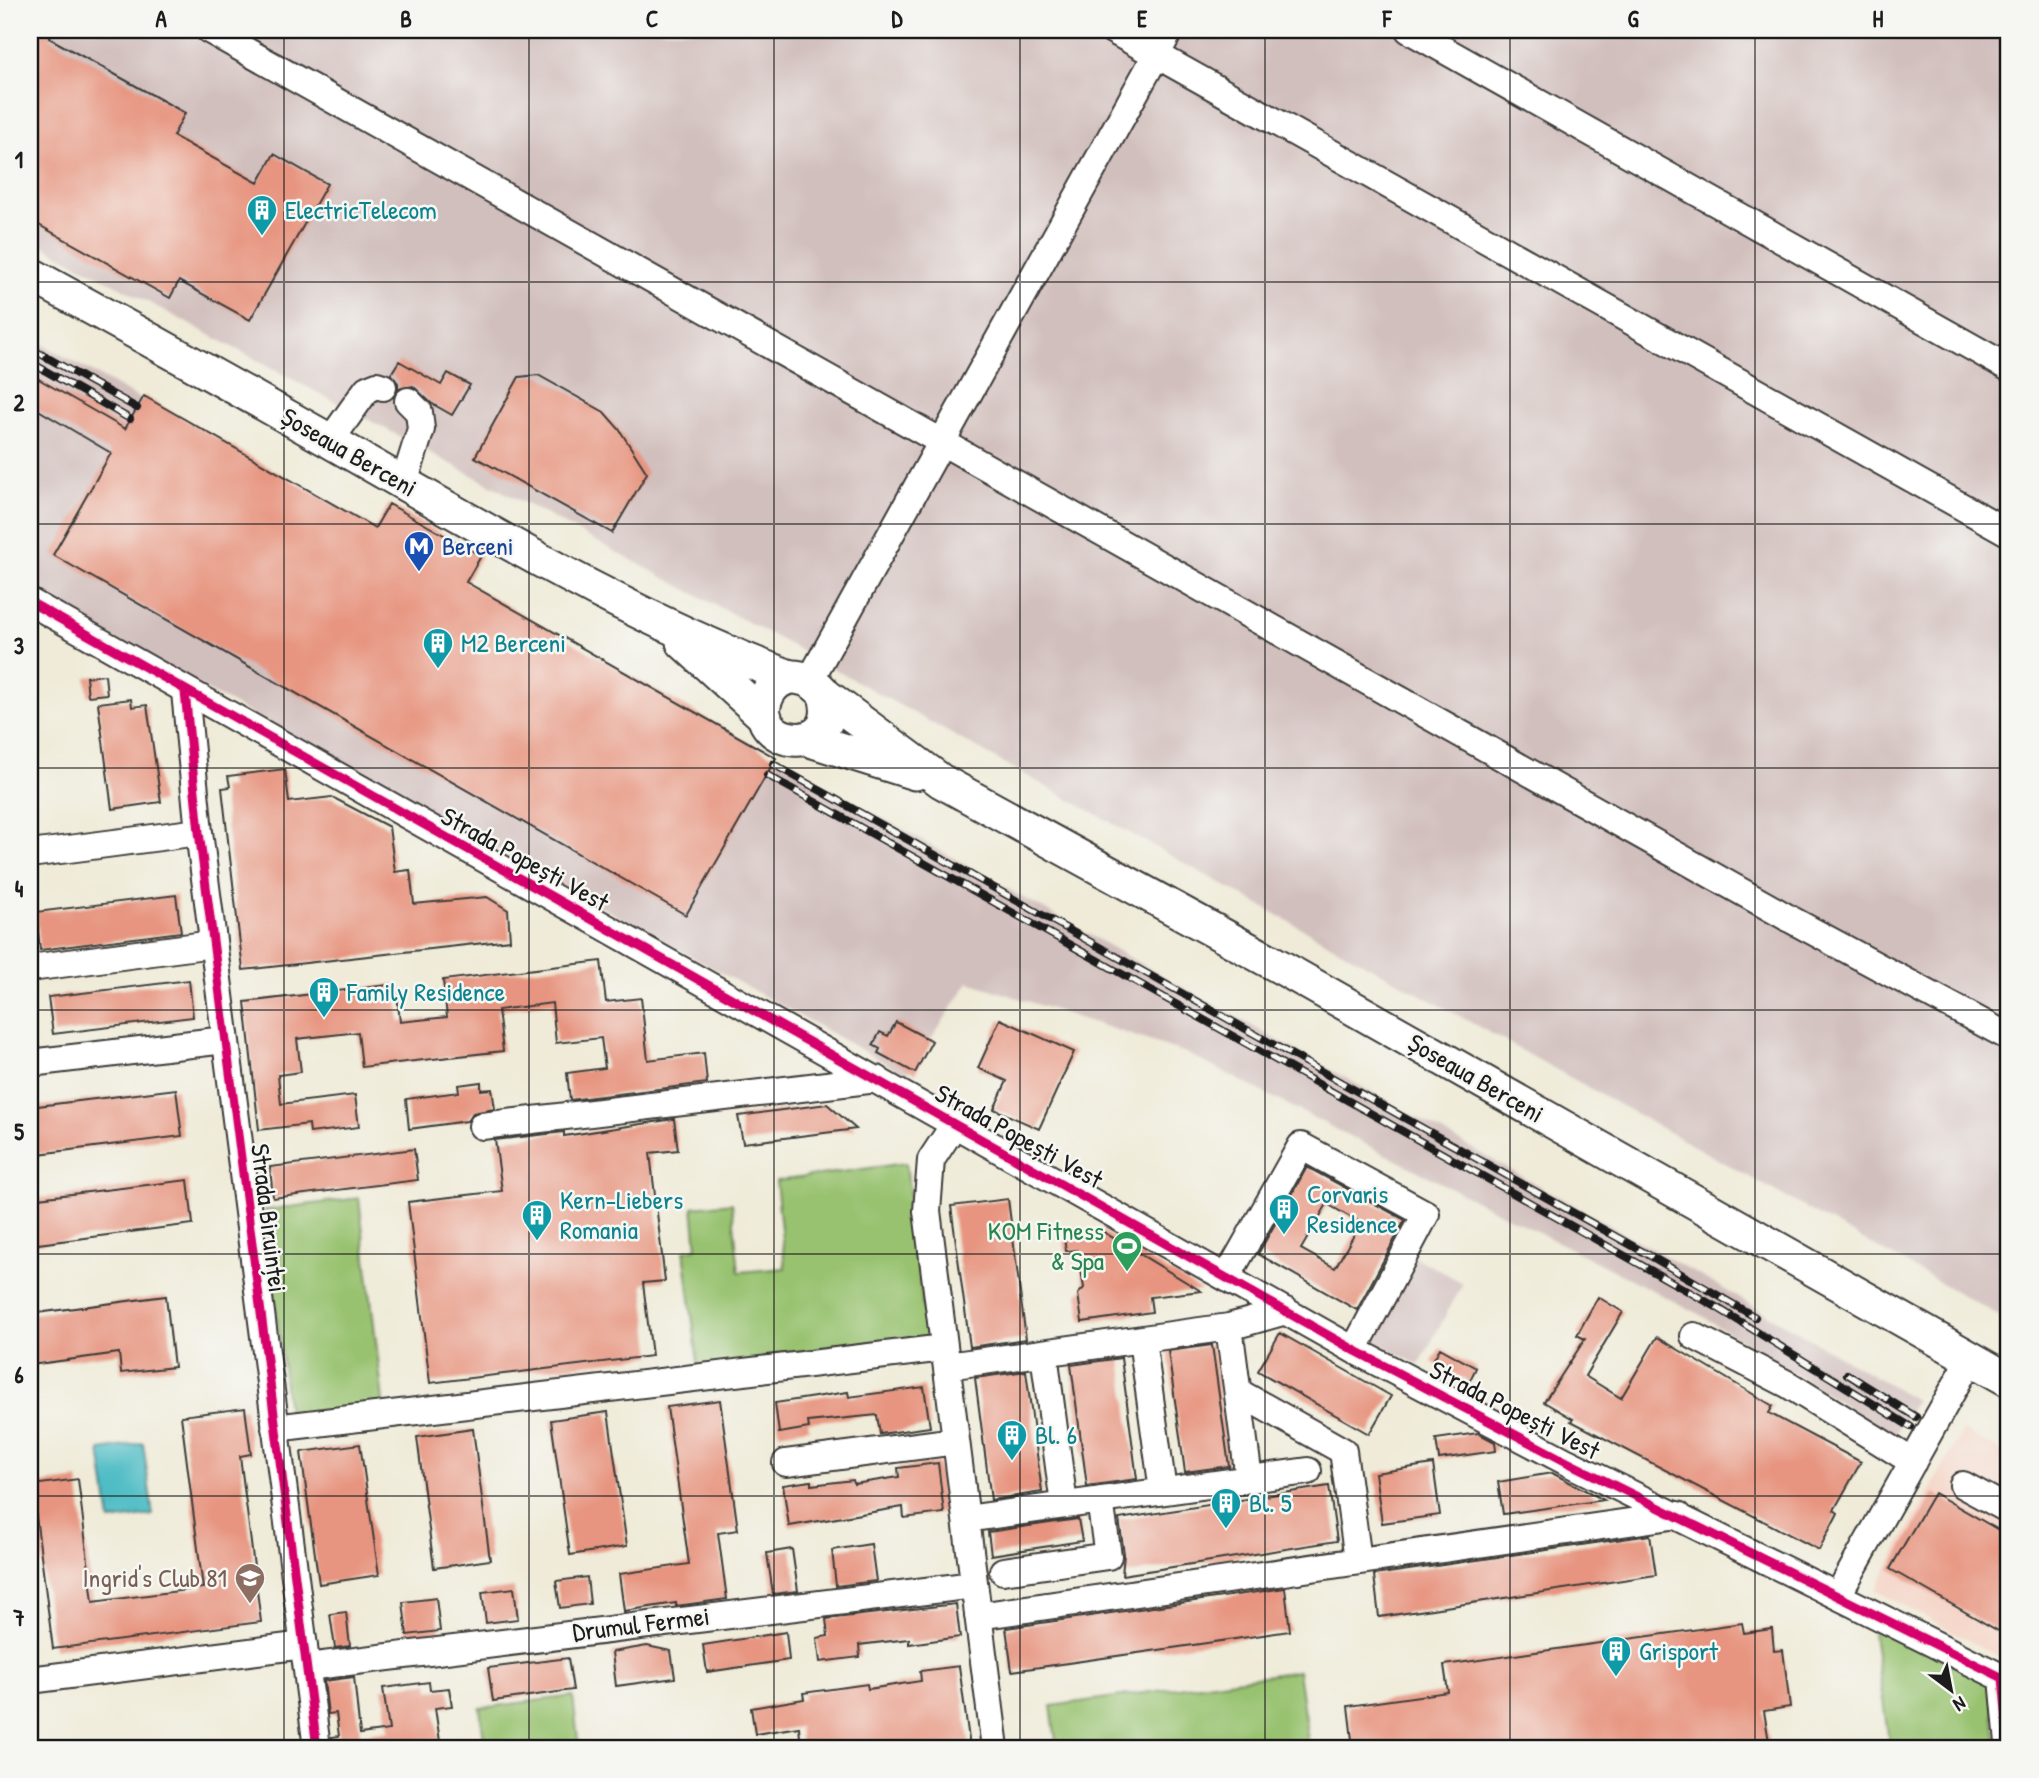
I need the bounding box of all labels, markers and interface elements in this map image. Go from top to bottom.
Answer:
text: A [155,3,167,34]
text: B [400,3,412,34]
text: C [646,3,658,34]
text: D [892,3,904,34]
text: E [1137,3,1148,34]
text: F [1382,3,1393,34]
text: G [1627,3,1639,34]
text: H [1873,3,1884,34]
text: 1 [15,144,23,175]
place label: ElectricTelecom [285,192,437,227]
building icon: ElectricTelecom [245,193,279,237]
text: 2 [14,387,25,418]
street label: Șoseaua Berceni [275,399,423,504]
place label: Berceni [442,528,514,563]
metro station icon: Berceni [402,529,436,573]
place label: M2 Berceni [461,625,566,660]
building icon: M2 Berceni [421,626,455,670]
text: 3 [14,630,24,661]
street label: Strada Popești Vest [435,798,616,920]
text: 4 [15,873,24,904]
place label: Family Residence [346,974,505,1009]
building icon: Family Residence [307,975,341,1019]
street label: Șoseaua Berceni [1402,1025,1550,1130]
street label: Strada Popești Vest [929,1075,1110,1197]
text: 5 [14,1116,24,1147]
street label: Strada Biruinței [243,1142,296,1294]
place label: Corvaris Residence [1307,1176,1398,1241]
place label: Kern-Liebers Romania [560,1182,683,1247]
building icon: Corvaris Residence [1267,1192,1301,1236]
building icon: Kern-Liebers Romania [520,1198,554,1242]
place label: KOM Fitness & Spa [988,1213,1104,1278]
sports icon: KOM Fitness & Spa [1110,1229,1144,1273]
street label: Strada Popești Vest [1424,1352,1607,1468]
text: 6 [14,1359,24,1390]
place label: Bl. 6 [1035,1417,1077,1452]
building icon: Bl. 6 [995,1418,1029,1462]
place label: Bl. 5 [1249,1485,1292,1520]
building icon: Bl. 5 [1209,1486,1243,1530]
place label: Ingrid's Club 81 [82,1560,227,1595]
school or university icon: Ingrid's Club 81 [233,1561,267,1605]
street label: Drumul Fermei [570,1598,711,1649]
text: 7 [12,1602,25,1633]
place label: Grisport [1639,1633,1719,1668]
building icon: Grisport [1599,1634,1633,1678]
north arrow [1916,1656,1986,1726]
text: N [1949,1691,1971,1718]

